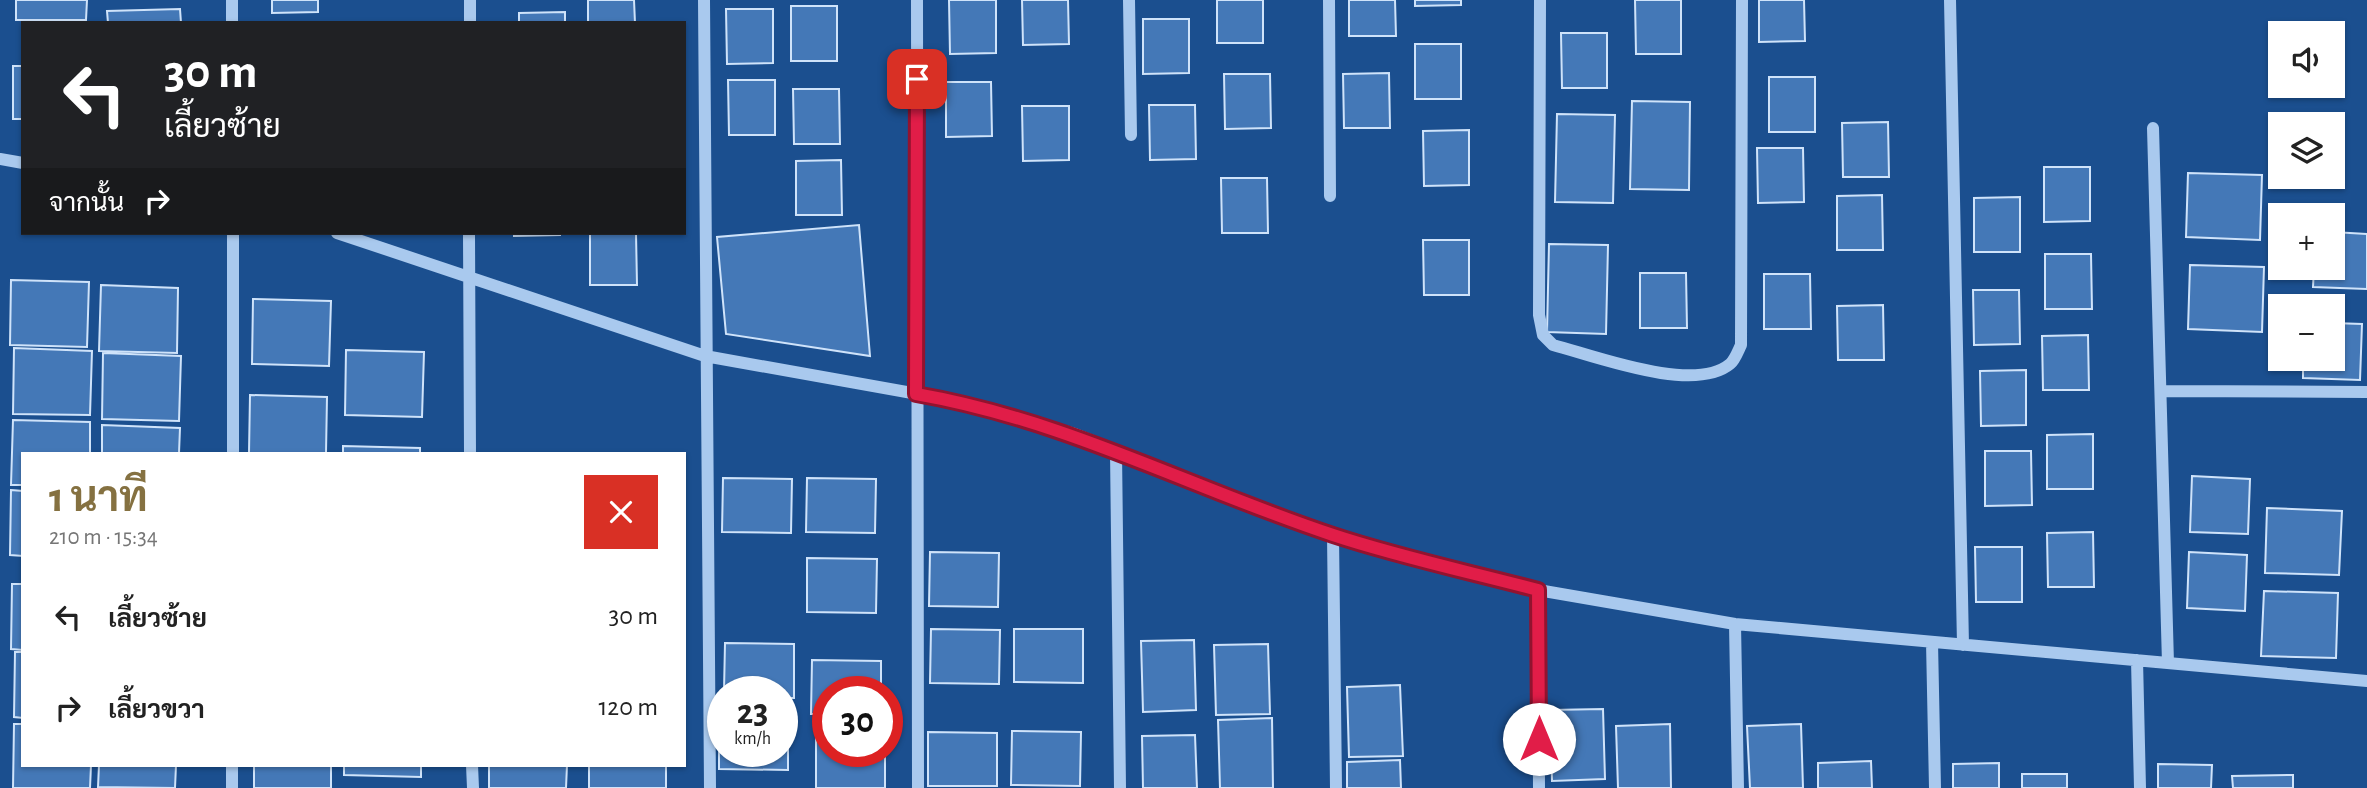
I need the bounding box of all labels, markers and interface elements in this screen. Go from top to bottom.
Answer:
map controls [2268,21,2345,371]
button: sound [2268,21,2345,98]
text: 30 m [164,48,258,97]
icon: left [49,49,140,140]
pin [887,49,947,109]
icon: arrive [898,60,936,98]
text: เลี้ยวซ้าย [164,111,281,143]
button: layers [2268,112,2345,189]
icon: right [138,182,176,220]
text: จากนั้น [49,190,124,216]
button: + [2268,203,2345,280]
button: − [2268,294,2345,371]
button: close [584,475,658,549]
text: 1 นาที [49,477,148,519]
text: 210 m · 15:34 [49,526,158,549]
icon: left [49,598,87,636]
text: 30 m [608,603,658,629]
text: เลี้ยวซ้าย [108,606,207,632]
speed limit sign: 30 [812,676,903,767]
icon: right [49,689,87,727]
text: 120 m [598,694,658,720]
text: 23 [737,695,768,730]
text: เลี้ยวขวา [108,697,205,723]
position arrow [1502,702,1576,776]
text: km/h [734,730,771,748]

